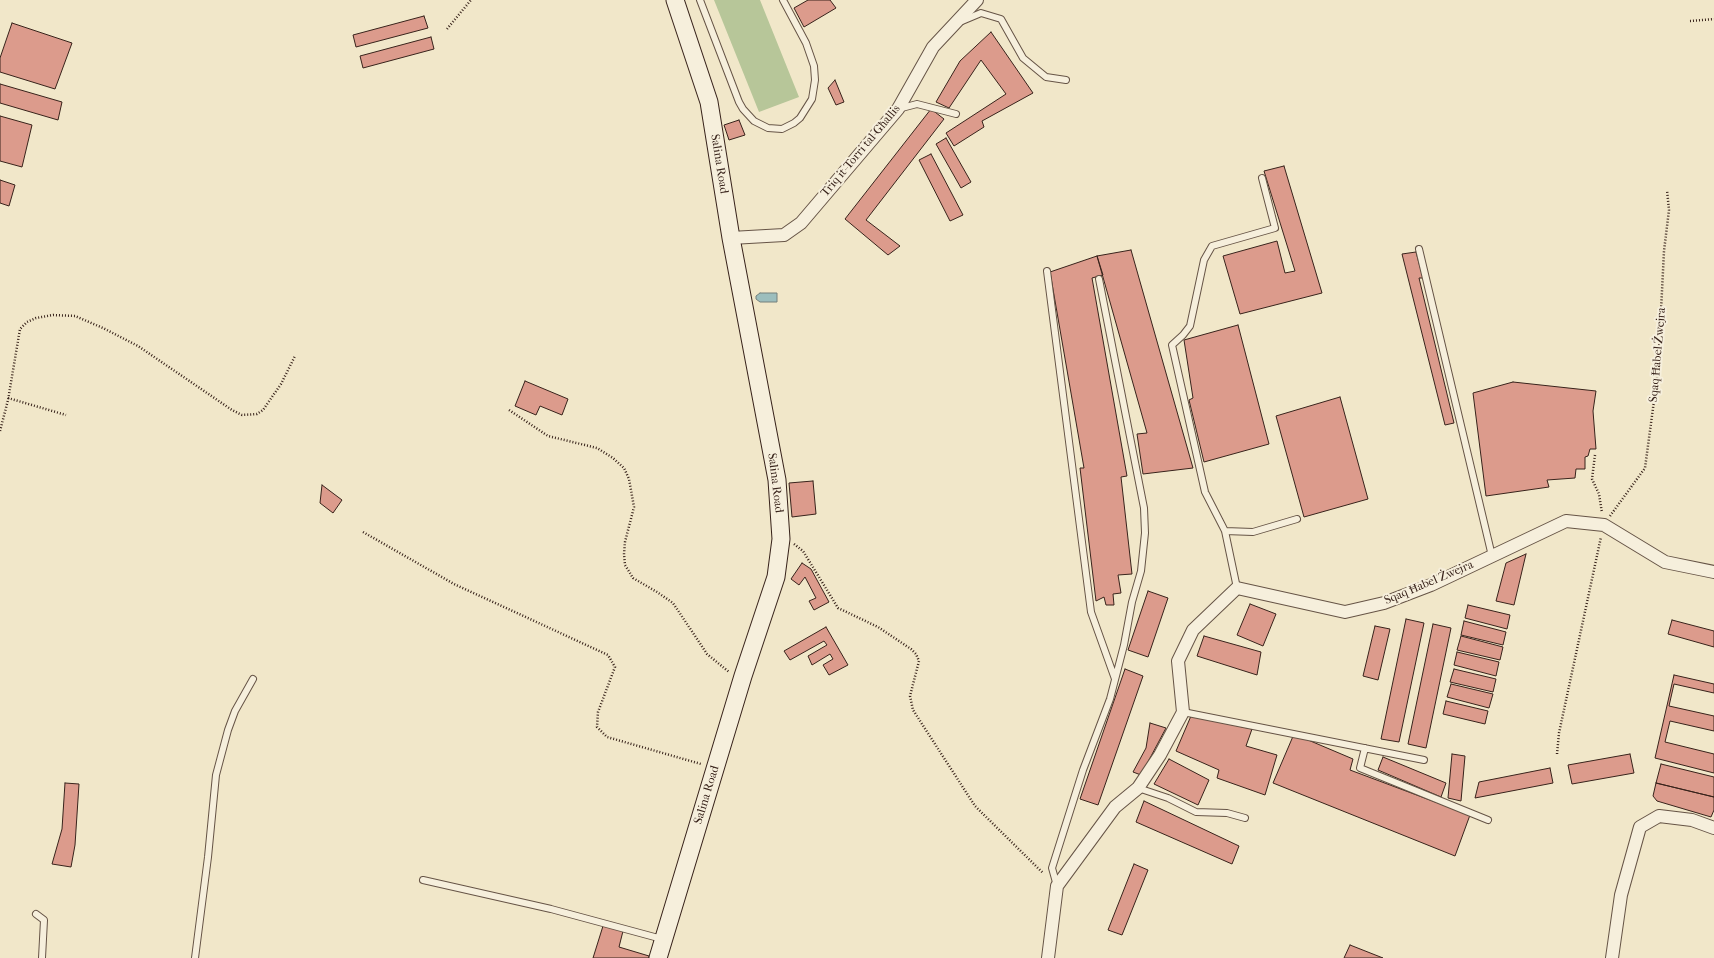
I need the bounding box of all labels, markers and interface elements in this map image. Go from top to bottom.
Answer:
street label: Triq it-Torri tal-Għallis [818,102,904,200]
street label: Salina Road [707,133,731,195]
street label: Sqaq Ħabel Żwejra [1647,307,1669,403]
street label: Salina Road [764,452,786,514]
street label: Sqaq Ħabel Żwejra [1382,558,1476,608]
street label: Salina Road [691,764,723,826]

